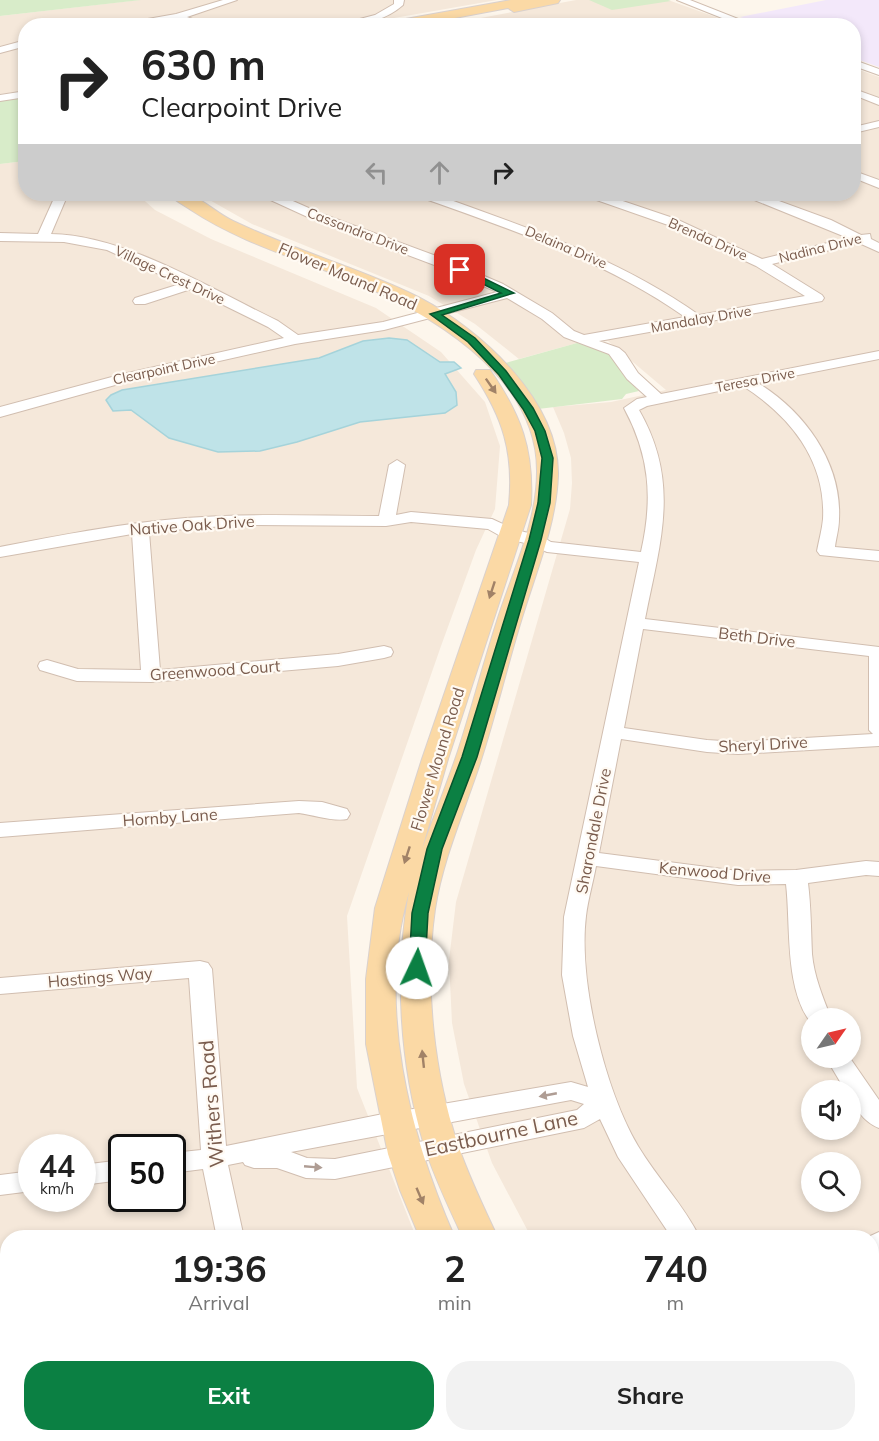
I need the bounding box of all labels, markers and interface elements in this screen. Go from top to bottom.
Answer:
text: 630 m [141,38,266,91]
icon: right [42,42,120,120]
text: Clearpoint Drive [141,90,342,124]
icon: left [360,156,393,189]
icon: ahead [423,156,456,189]
icon: right [486,156,519,189]
street label: Cassandra Drive [305,203,411,259]
street label: Brenda Drive [666,214,750,264]
street label: Delaina Drive [522,222,610,272]
street label: Nadina Drive [777,229,863,267]
street label: Flower Mound Road [276,238,420,314]
street label: Village Crest Drive [112,242,228,308]
pin [434,244,485,295]
icon: arrive [443,253,476,286]
street label: Mandalay Drive [649,301,753,337]
street label: Clearpoint Drive [111,349,217,389]
street label: Teresa Drive [714,363,796,397]
one-way arrow [485,377,497,393]
street label: Native Oak Drive [129,511,255,539]
one-way arrow [487,581,496,599]
street label: Beth Drive [717,622,797,652]
street label: Greenwood Court [149,655,281,685]
street label: Flower Mound Road [406,685,468,833]
street label: Sheryl Drive [718,732,808,756]
street label: Sharondale Drive [571,766,615,896]
street label: Hornby Lane [122,804,218,830]
one-way arrow [402,846,411,864]
street label: Kenwood Drive [658,857,772,887]
position arrow [385,936,449,1000]
street label: Hastings Way [47,962,154,992]
north arrow [801,1008,861,1068]
map controls [801,1008,861,1212]
street label: Withers Road [193,1039,229,1169]
one-way arrow [418,1049,428,1068]
button: sound [801,1080,861,1140]
one-way arrow [539,1091,558,1100]
street label: Eastbourne Lane [422,1105,580,1161]
speed limit sign: 50 [108,1134,186,1212]
text: 44 [39,1147,75,1185]
button: search [801,1152,861,1212]
one-way arrow [304,1162,323,1172]
text: km/h [40,1179,74,1198]
one-way arrow [415,1188,425,1206]
text: 19:36 [171,1246,267,1291]
text: 2 [444,1246,466,1291]
text: 740 [643,1246,708,1291]
text: Arrival [188,1290,249,1315]
text: min [438,1290,472,1315]
text: m [667,1290,684,1315]
button: Exit [24,1361,434,1430]
button: Share [446,1361,855,1430]

